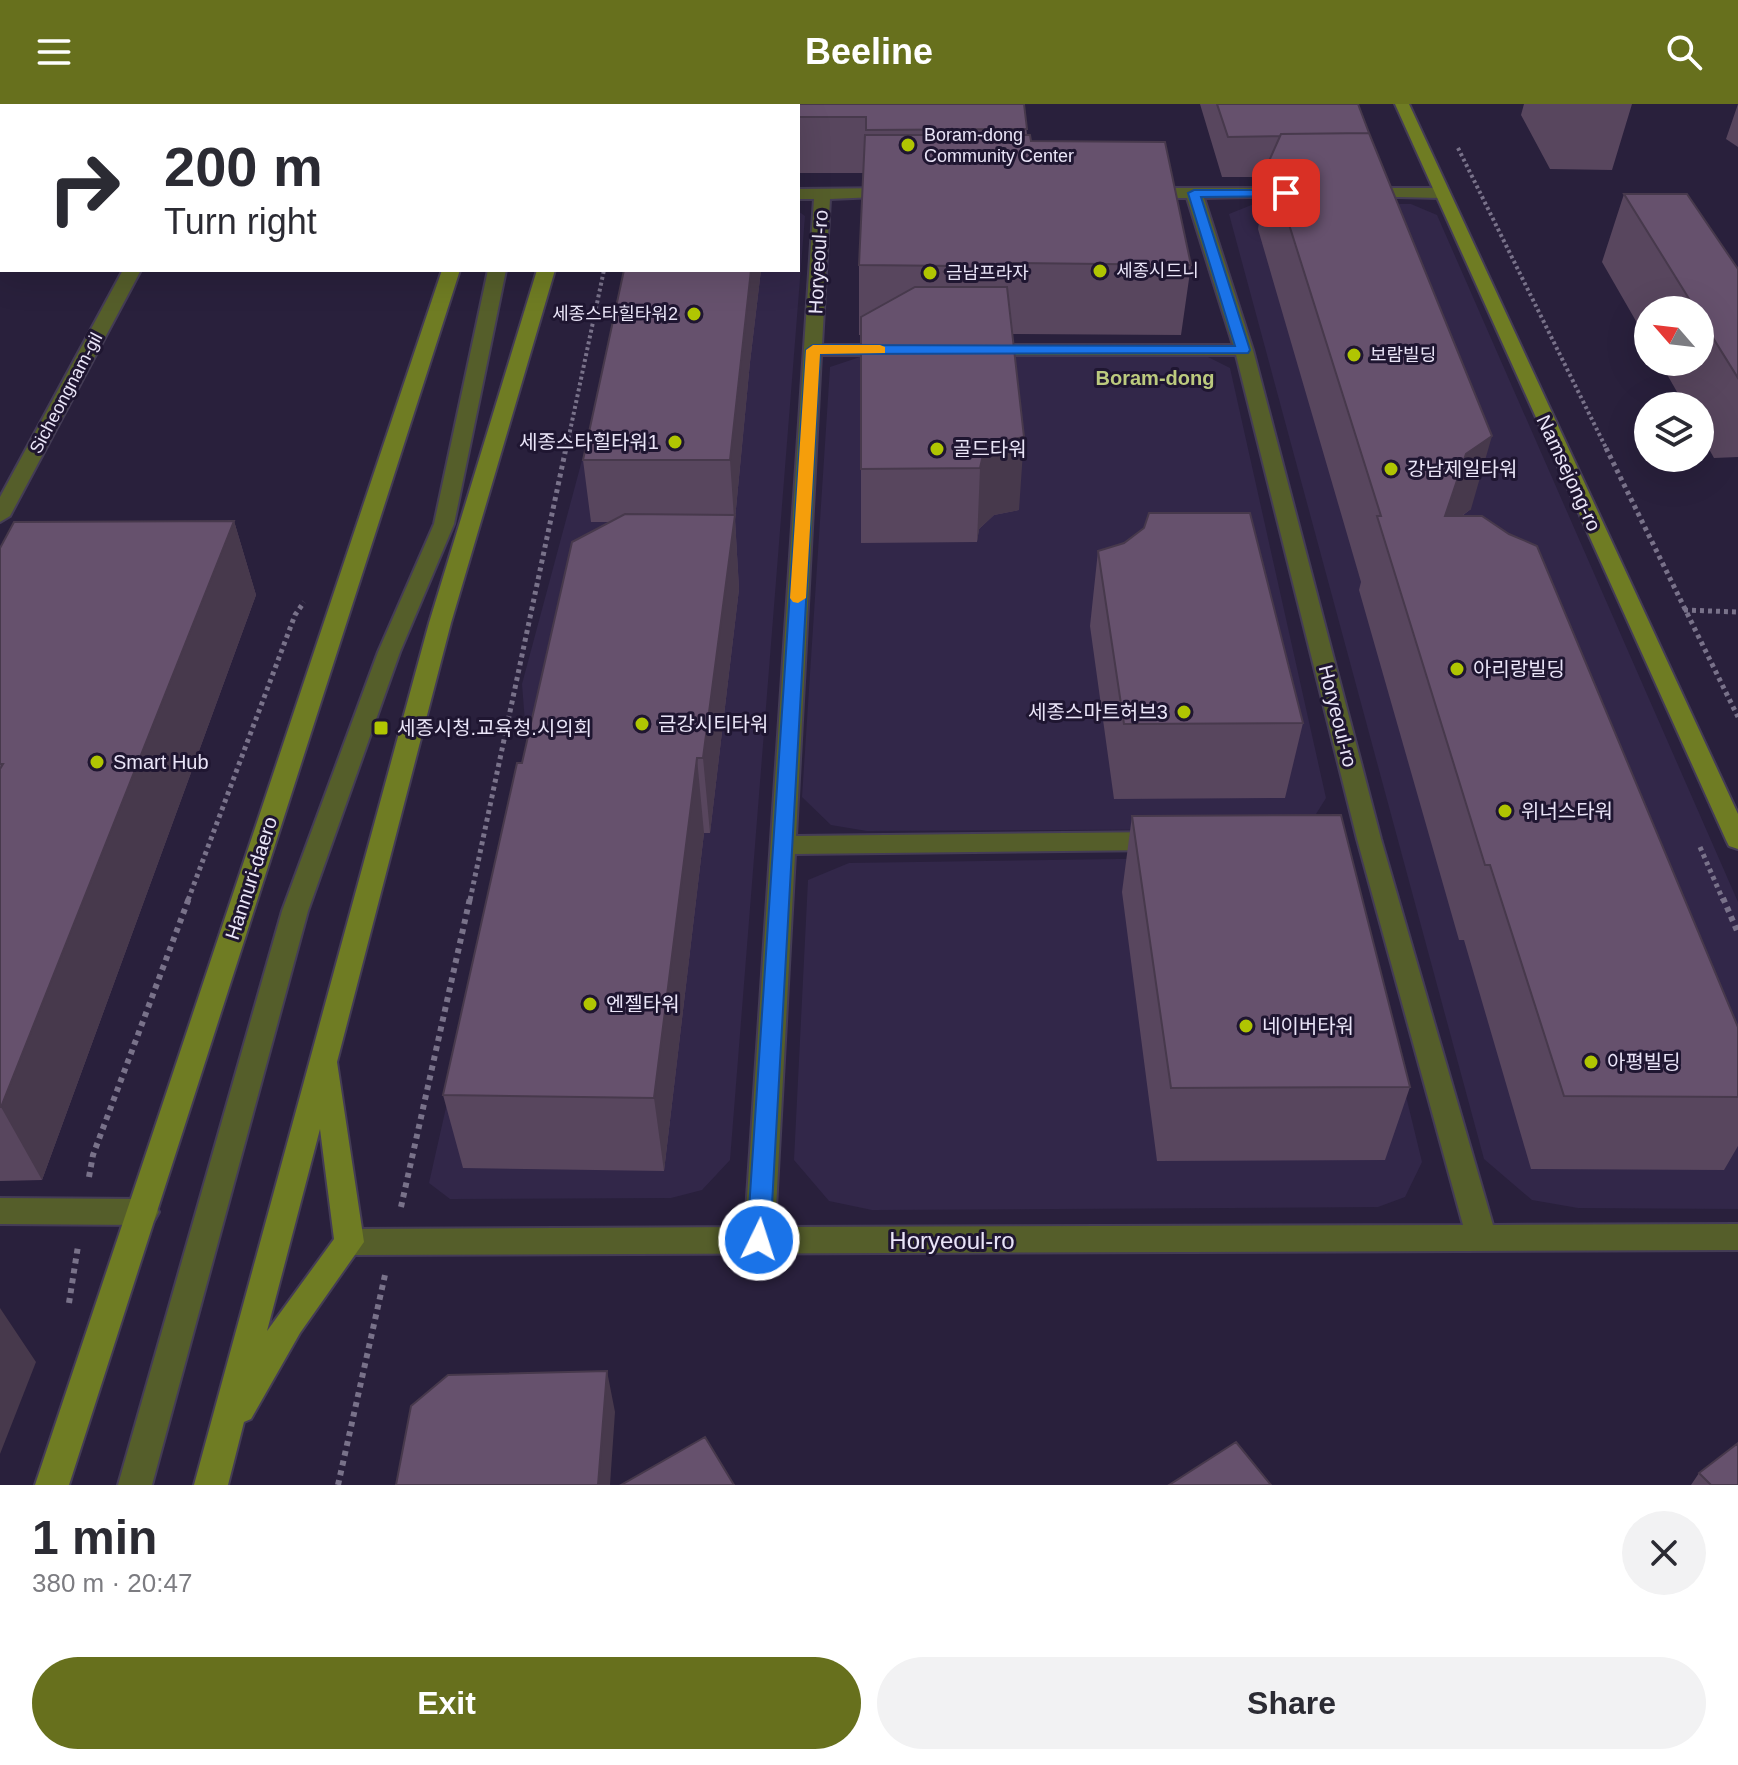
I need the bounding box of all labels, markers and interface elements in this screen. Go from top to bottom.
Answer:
icon: menu [32,30,76,74]
icon: search [1662,30,1706,74]
text: Beeline [805,31,933,72]
place label: Boram-dong Community Center [924,125,1074,166]
text: 200 m [164,135,323,198]
icon: right [32,136,136,240]
marker: Boram-dong Community Center [899,136,917,154]
pin [1252,159,1320,227]
icon: arrive [1264,171,1308,215]
text: Turn right [164,201,317,242]
street label: Horyeoul-ro [804,209,832,315]
place label: 세종시드니 [1116,261,1199,281]
marker: 세종시드니 [1091,262,1109,280]
place label: 금남프라자 [946,263,1029,283]
marker: 금남프라자 [921,264,939,282]
north arrow [1634,296,1714,376]
map controls [1634,296,1714,472]
place label: 세종스타힐타워2 [552,304,678,324]
marker: 세종스타힐타워2 [685,305,703,323]
street label: Sicheongnam-gil [26,329,106,457]
place label: 보람빌딩 [1370,345,1436,365]
marker: 보람빌딩 [1345,346,1363,364]
district label: Boram-dong [1096,367,1214,389]
button: layers [1634,392,1714,472]
street label: Namsejong-ro [1532,411,1606,535]
place label: 세종스타힐타워1 [519,431,659,453]
marker: 세종스타힐타워1 [666,433,684,451]
place label: 골드타워 [953,438,1027,460]
marker: 골드타워 [928,440,946,458]
place label: 강남제일타워 [1407,458,1517,480]
marker: 강남제일타워 [1382,460,1400,478]
place label: 아리랑빌딩 [1473,658,1565,680]
marker: 아리랑빌딩 [1448,660,1466,678]
street label: Horyeoul-ro [1315,663,1361,769]
place label: 세종스마트허브3 [1028,701,1168,723]
marker: 세종스마트허브3 [1175,703,1193,721]
place label: 금강시티타워 [658,713,768,735]
marker: 금강시티타워 [633,715,651,733]
place label: 세종시청.교육청.시의회 [397,717,592,739]
marker: 세종시청.교육청.시의회 [372,719,390,737]
place label: Smart Hub [113,751,209,773]
marker: Smart Hub [88,753,106,771]
place label: 위너스타워 [1521,800,1613,822]
marker: 위너스타워 [1496,802,1514,820]
street label: Hannuri-daero [221,814,281,942]
place label: 엔젤타워 [606,993,680,1015]
marker: 엔젤타워 [581,995,599,1013]
place label: 네이버타워 [1262,1015,1354,1037]
marker: 네이버타워 [1237,1017,1255,1035]
place label: 아평빌딩 [1607,1051,1681,1073]
marker: 아평빌딩 [1582,1053,1600,1071]
position arrow [717,1198,801,1282]
street label: Horyeoul-ro [889,1227,1015,1254]
text: 1 min [32,1511,157,1564]
button: close [1622,1511,1706,1595]
text: 380 m · 20:47 [32,1568,192,1598]
button: Exit [32,1657,861,1749]
button: Share [877,1657,1706,1749]

